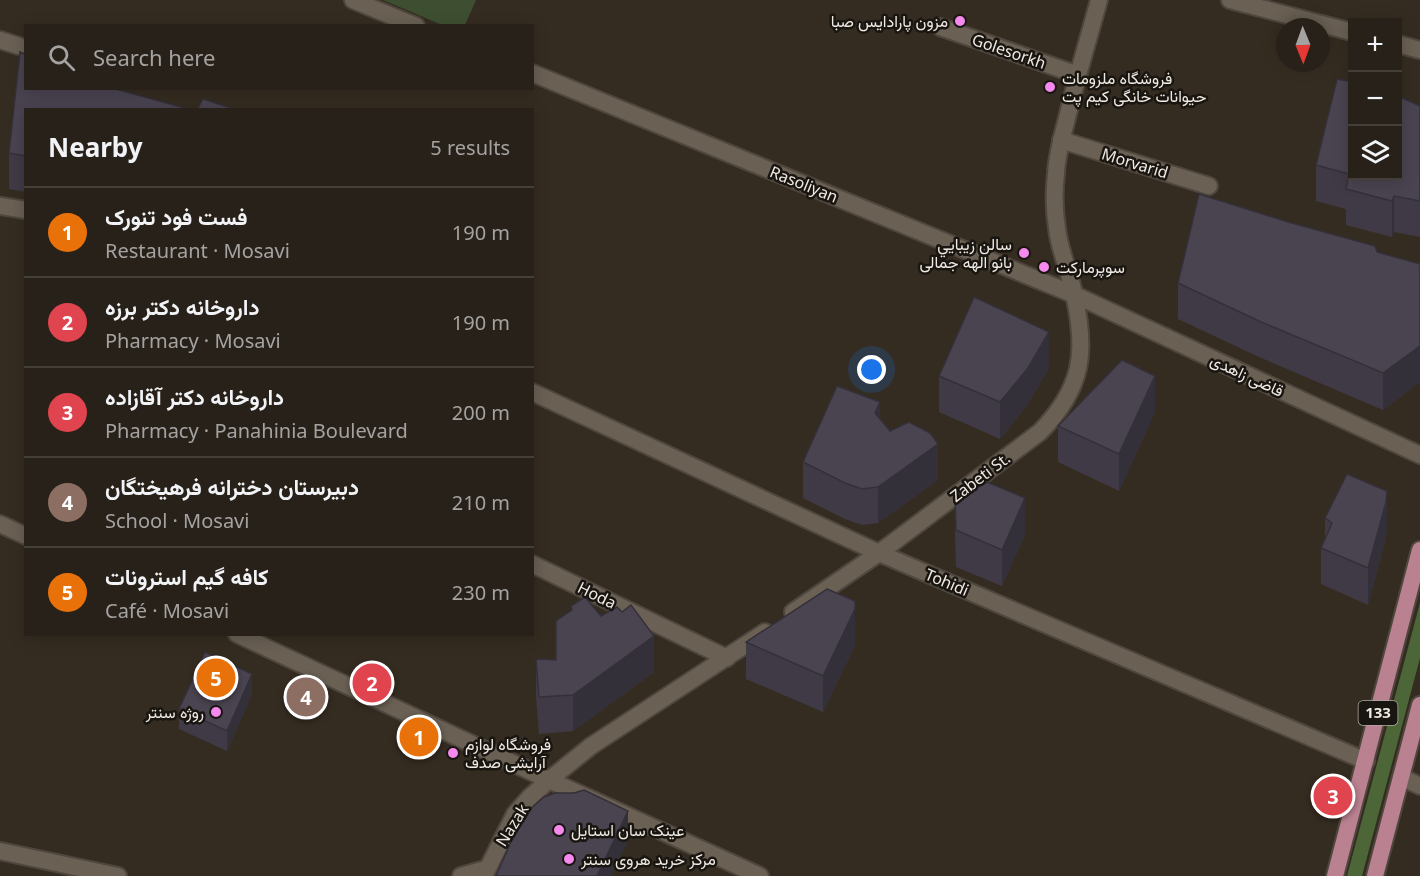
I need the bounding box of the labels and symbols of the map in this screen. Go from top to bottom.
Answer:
place label: مزون پارادایس صبا [831,10,948,33]
marker: مزون پارادایس صبا [953,14,967,28]
north arrow [1276,18,1330,72]
street label: Golesorkh [969,28,1049,74]
place label: فروشگاه ملزومات حیوانات خانگی کیم پت [1062,67,1207,108]
marker: فروشگاه ملزومات حیوانات خانگی کیم پت [1043,80,1057,94]
street label: Morvarid [1099,142,1171,184]
street label: Rasoliyan [767,160,841,208]
place label: سالن زيبايي بانو الهه جمالی [919,233,1012,273]
marker: سالن زيبايي بانو الهه جمالی [1017,246,1031,260]
place label: سوپرمارکت [1056,256,1125,279]
marker: سوپرمارکت [1037,260,1051,274]
street label: قاضی زاهدی [1207,348,1287,402]
your location [857,355,886,384]
street label: Zabeti St. [945,447,1015,507]
street label: Tohidi [922,563,972,601]
street label: Hoda [574,576,620,614]
pin: 5 [196,656,236,700]
pin: 2 [352,660,392,706]
pin: 4 [286,674,326,720]
place label: روژه سنتر [145,701,204,723]
road number: 133 [1358,701,1398,725]
marker: روژه سنتر [209,705,223,719]
pin: 1 [400,714,438,760]
place label: فروشگاه لوازم آرایشی صدف [465,733,551,773]
marker: فروشگاه لوازم آرایشی صدف [446,746,460,760]
pin: 3 [1314,774,1352,818]
street label: Nazak [490,799,534,850]
place label: عینک سان استایل [571,819,684,841]
marker: عینک سان استایل [552,823,566,837]
place label: مرکز خرید هروی سنتر [580,848,716,870]
marker: مرکز خرید هروی سنتر [562,852,576,866]

